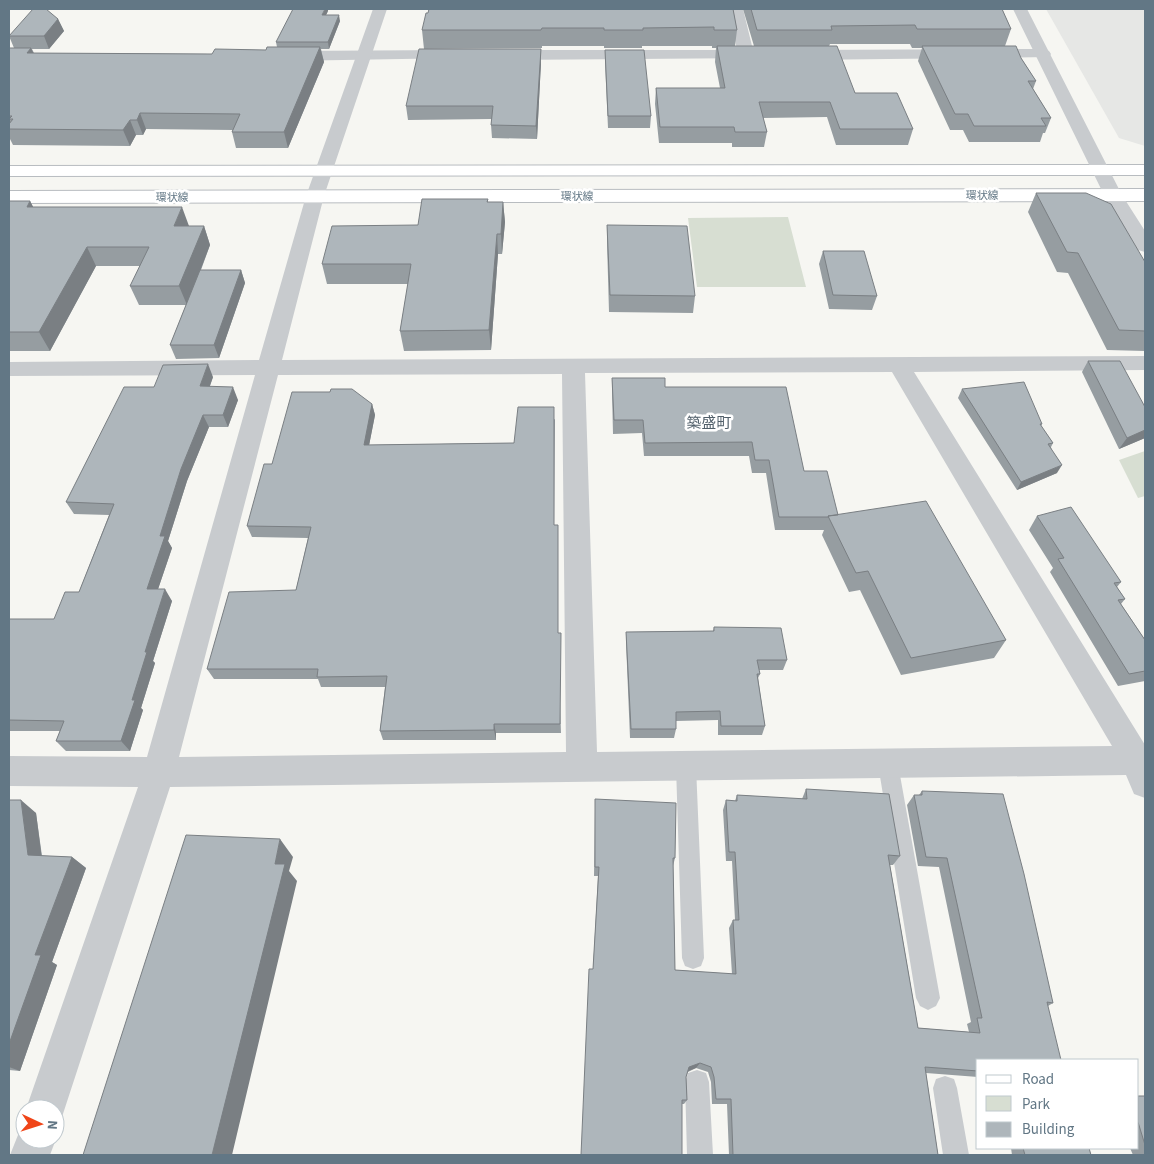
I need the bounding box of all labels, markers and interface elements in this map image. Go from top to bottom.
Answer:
street label: 環状線 [966,188,999,203]
street label: 環状線 [561,189,594,204]
street label: 環状線 [156,190,189,205]
district label: 築盛町 [686,413,732,434]
legend [976,1059,1139,1149]
text: Road [1022,1069,1054,1090]
text: Park [1022,1094,1051,1115]
north arrow [15,1099,65,1149]
text: N [42,1119,62,1130]
text: Building [1022,1119,1075,1140]

